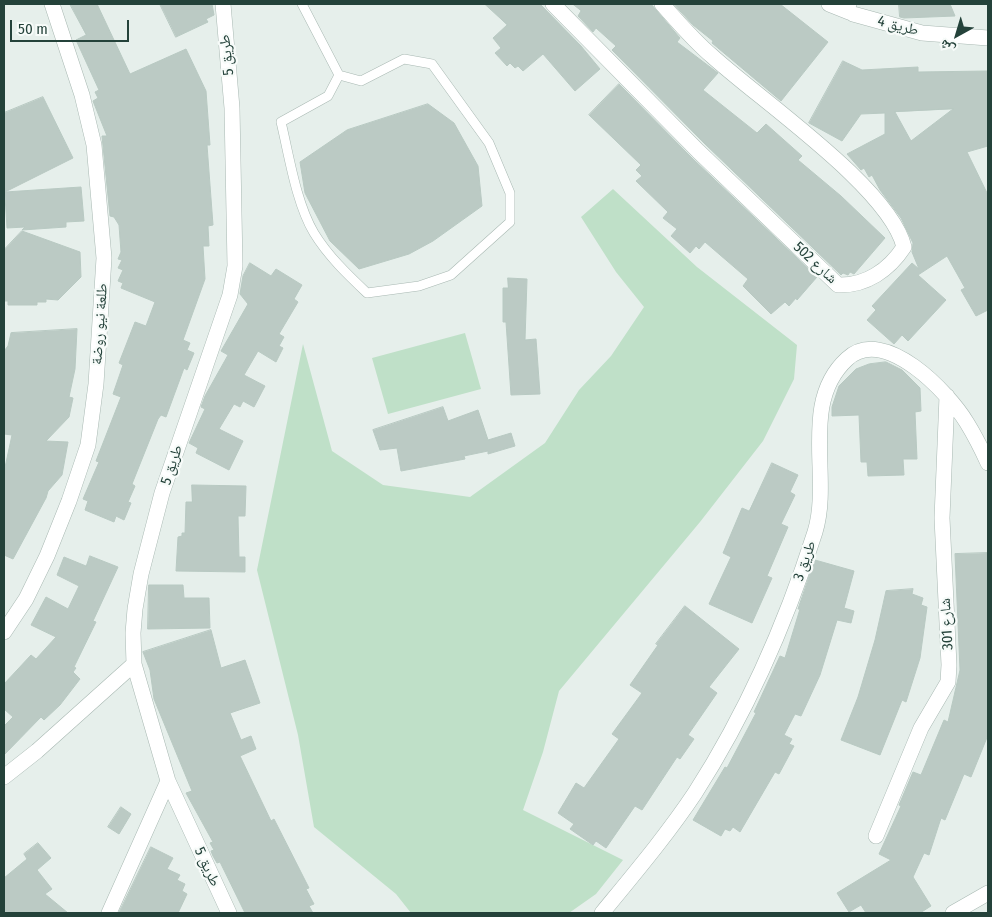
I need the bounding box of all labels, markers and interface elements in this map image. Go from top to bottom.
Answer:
scale bar [12,10,131,42]
north arrow [932,10,982,60]
street label: طريق 4 [876,12,920,40]
text: 50 m [18,20,48,38]
street label: طريق 5 [216,34,238,76]
text: ش [936,36,958,58]
street label: شارع 502 [789,238,841,288]
street label: طلعة نيو روضة [88,283,112,365]
street label: طريق 5 [157,443,187,487]
street label: طريق 3 [790,539,820,583]
street label: شارع 301 [937,598,957,650]
street label: طريق 5 [190,845,224,889]

